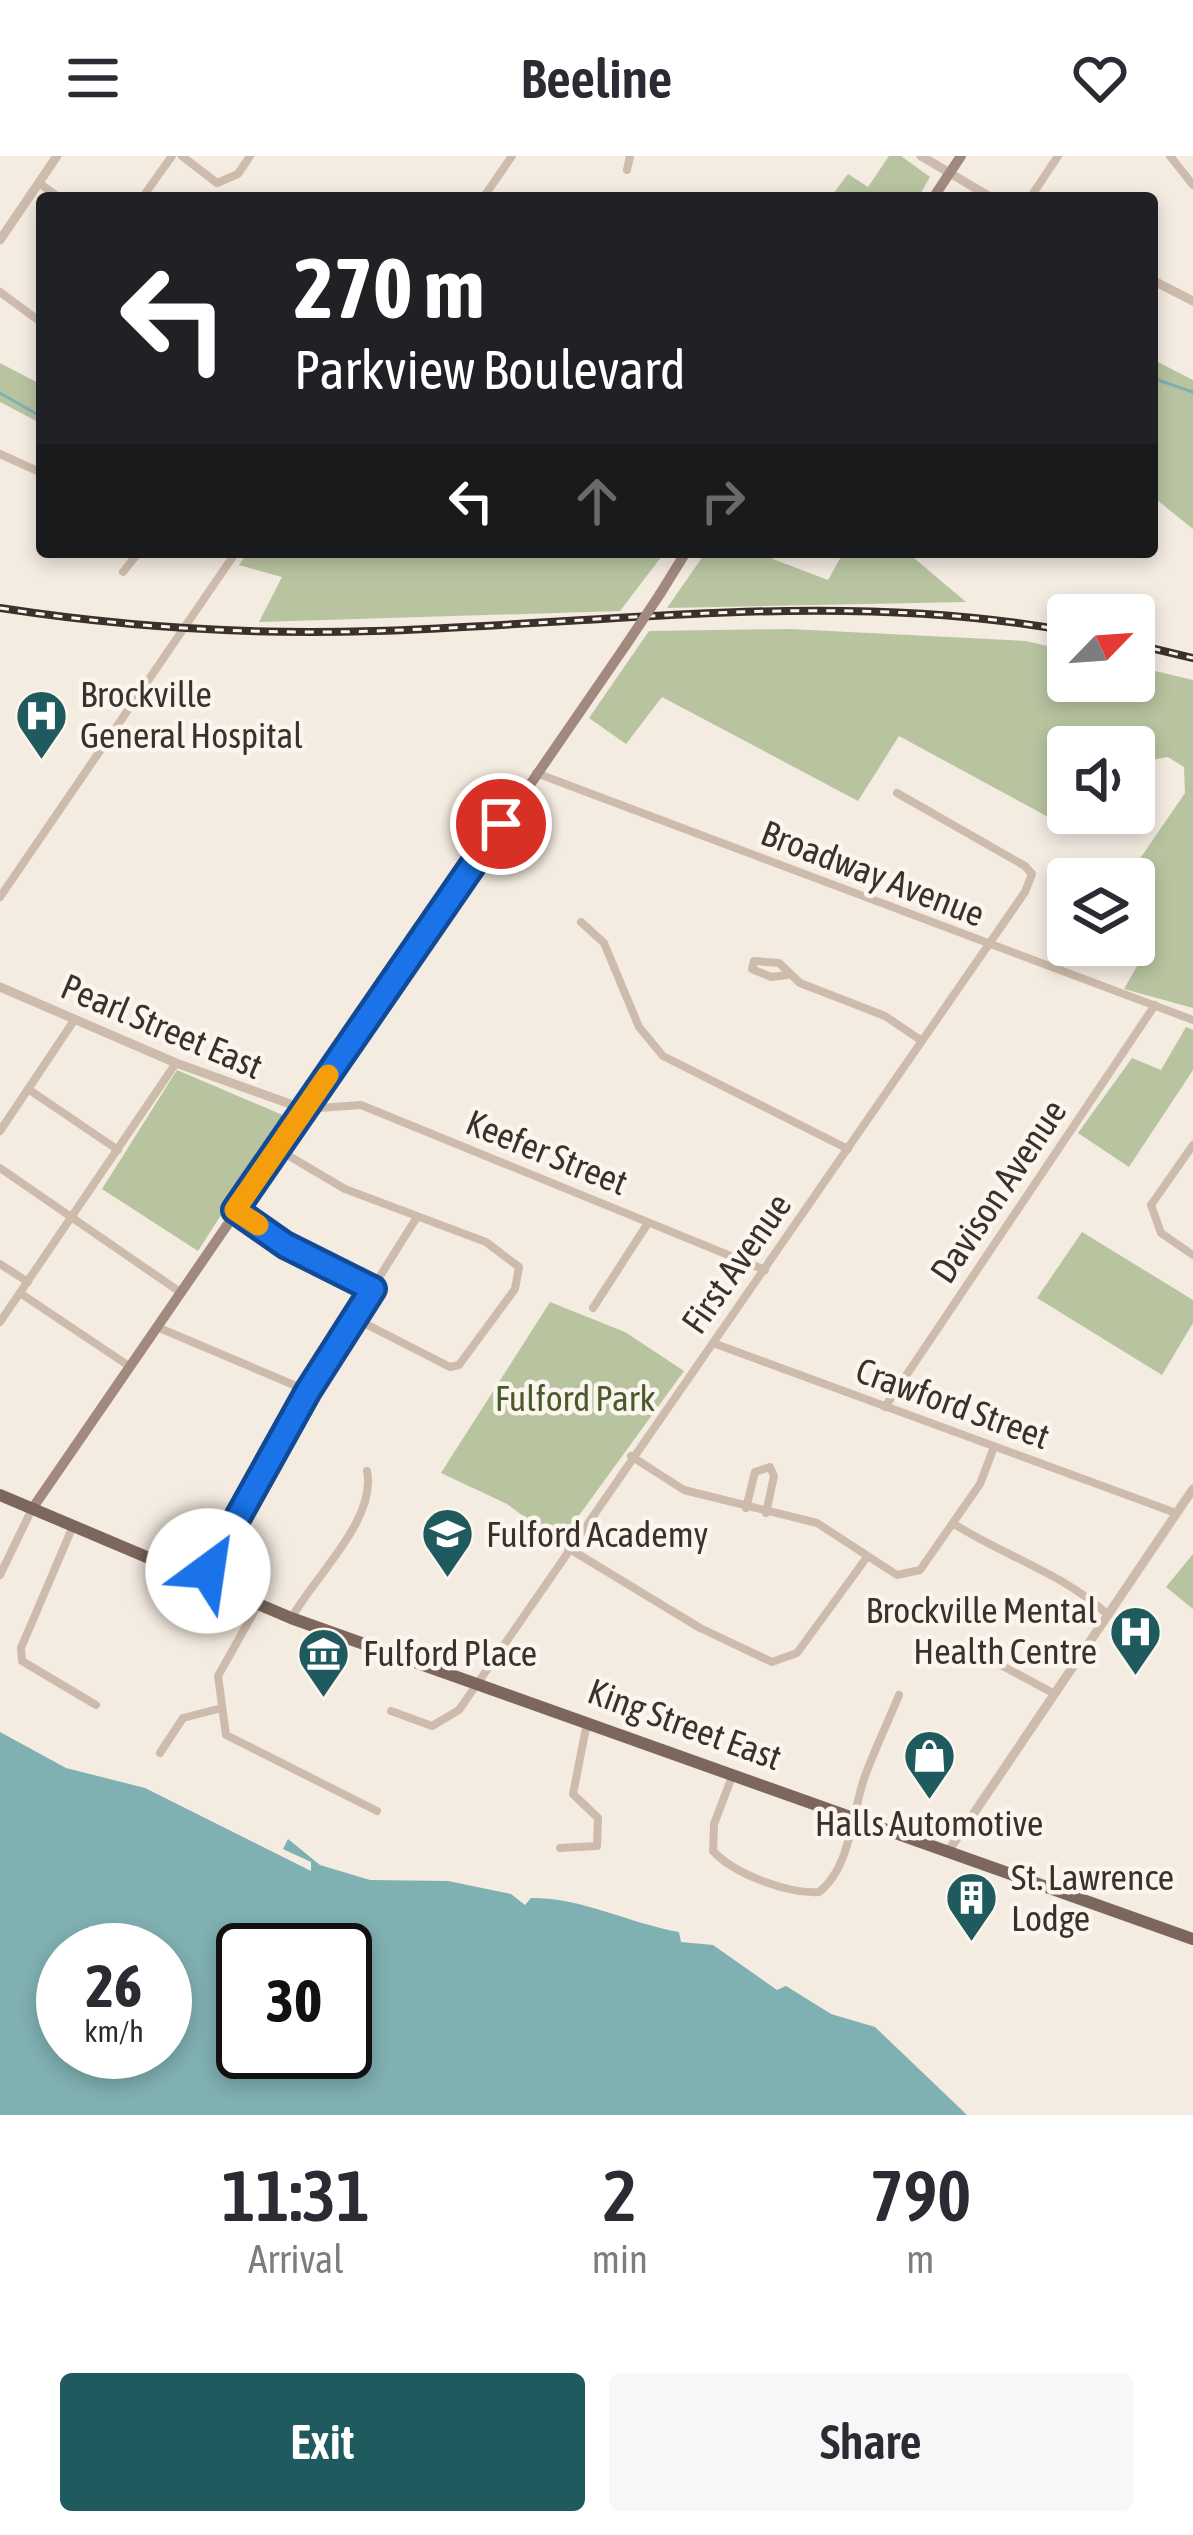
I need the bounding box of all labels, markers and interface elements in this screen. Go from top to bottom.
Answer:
icon: menu [60,45,126,111]
icon: heart [1067,45,1133,111]
text: Beeline [521,48,672,109]
icon: left [96,240,252,396]
text: 270 m [294,240,484,336]
text: Parkview Boulevard [294,339,686,400]
icon: left [438,468,504,534]
icon: ahead [564,468,630,534]
icon: right [690,468,756,534]
north arrow [1047,594,1155,702]
map controls [1047,594,1155,966]
place label: Brockville General Hospital [80,673,303,756]
hospital icon: Brockville General Hospital [13,687,69,761]
button: sound [1047,726,1155,834]
pin [450,773,552,875]
icon: arrive [468,791,534,857]
street label: Broadway Avenue [755,811,991,935]
button: layers [1047,858,1155,966]
street label: Pearl Street East [55,965,269,1087]
street label: Davison Avenue [921,1092,1075,1290]
street label: Keefer Street [460,1101,634,1203]
street label: First Avenue [673,1185,799,1341]
street label: Crawford Street [851,1349,1055,1457]
park label: Fulford Park [495,1377,655,1419]
school or university icon: Fulford Academy [419,1506,475,1580]
position arrow [145,1508,271,1634]
place label: Fulford Academy [486,1513,708,1555]
place label: Brockville Mental Health Centre [866,1589,1097,1672]
hospital icon: Brockville Mental Health Centre [1108,1603,1164,1677]
museum icon: Fulford Place [296,1625,352,1699]
place label: Fulford Place [363,1632,537,1674]
street label: King Street East [582,1670,788,1778]
shop icon: Halls Automotive [901,1727,957,1801]
place label: Halls Automotive [815,1802,1043,1844]
place label: St. Lawrence Lodge [1011,1856,1174,1939]
building icon: St. Lawrence Lodge [944,1870,1000,1944]
speed limit sign: 30 [216,1923,372,2079]
text: 26 [86,1951,142,2020]
text: km/h [84,2014,144,2048]
text: 11:31 [222,2154,370,2236]
text: 2 [603,2154,637,2236]
text: 790 [870,2154,971,2236]
text: Arrival [248,2237,344,2281]
text: min [592,2237,648,2281]
text: m [906,2237,934,2281]
button: Exit [60,2373,585,2511]
button: Share [609,2373,1133,2511]

